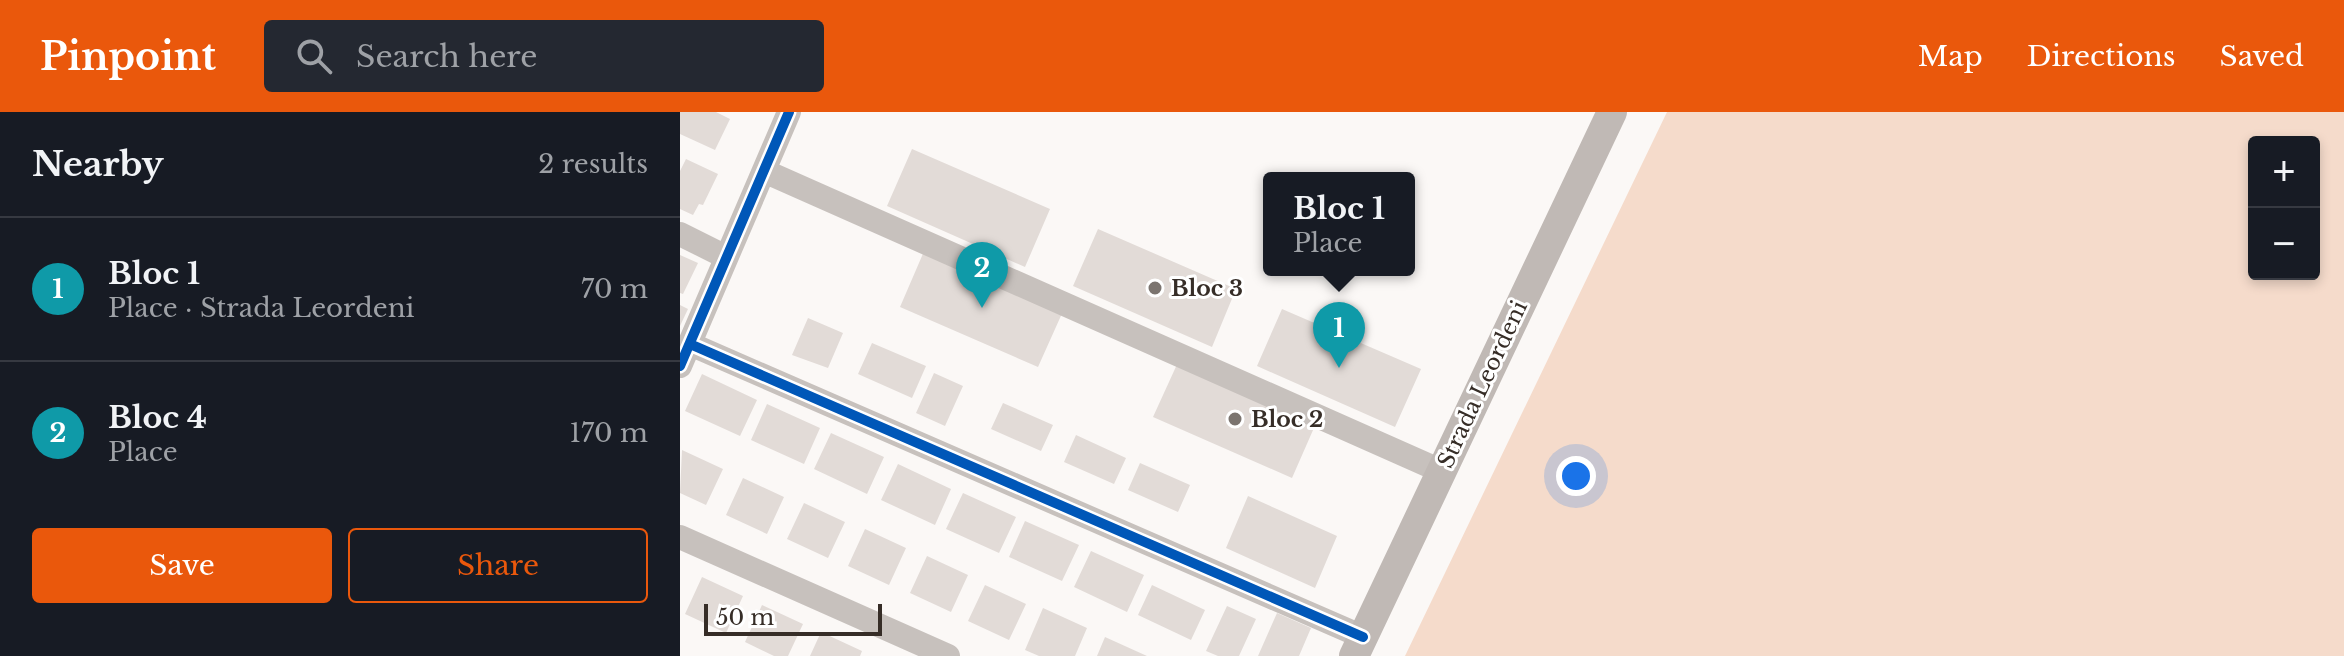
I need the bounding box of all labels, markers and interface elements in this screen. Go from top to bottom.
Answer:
search box [264,20,824,92]
text: Pinpoint [40,33,216,80]
icon: search [292,34,336,78]
text: Search here [356,38,538,75]
text: Map [1918,39,1983,74]
text: Directions [2027,39,2176,74]
text: Saved [2220,39,2304,74]
map controls [2248,136,2320,280]
button: + [2248,136,2320,208]
text: Nearby [32,143,164,185]
text: 2 results [538,148,648,180]
popup [1263,172,1415,276]
text: Bloc 1 [1293,190,1385,227]
button: − [2248,208,2320,280]
text: Place [1293,227,1362,259]
pin: 2 [956,242,1008,308]
text: Bloc 1 [108,255,200,292]
text: 1 [52,273,64,305]
text: 70 m [581,273,648,305]
place label: Bloc 3 [1171,275,1243,302]
marker: Bloc 3 [1146,279,1164,297]
text: Place · Strada Leordeni [108,292,414,324]
street label: Strada Leordeni [1432,296,1533,472]
pin: 1 [1313,302,1365,368]
text: Bloc 4 [108,399,207,436]
place label: Bloc 2 [1251,406,1323,433]
marker: Bloc 2 [1226,410,1244,428]
text: 2 [50,417,66,449]
text: 170 m [569,417,648,449]
text: Place [108,436,178,468]
your location [1556,456,1596,496]
button: Save [32,528,332,603]
button: Share [348,528,648,603]
scale bar [704,600,882,636]
text: 50 m [716,604,774,631]

